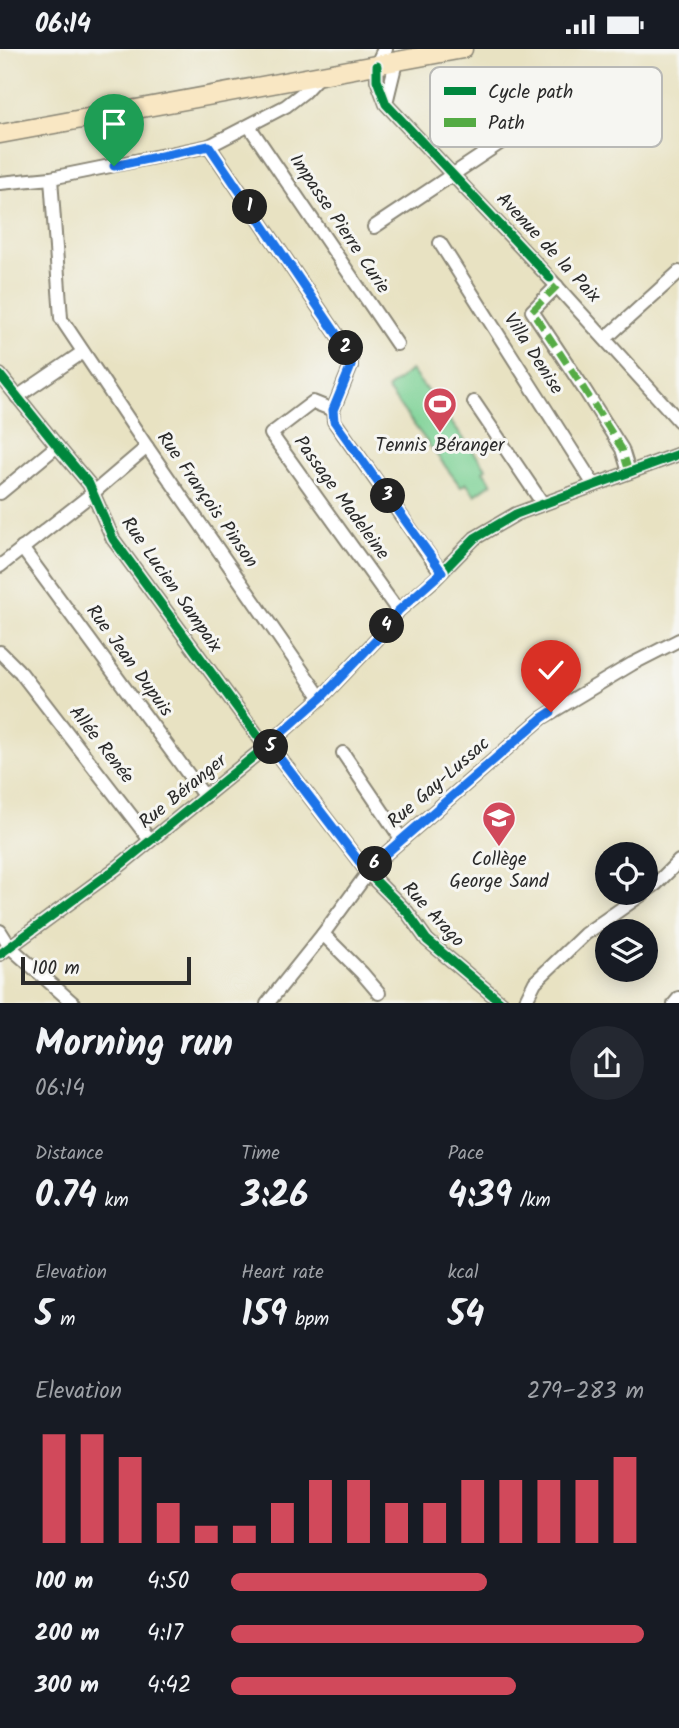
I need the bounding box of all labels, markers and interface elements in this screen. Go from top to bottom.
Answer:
text: 06:14 [35,4,91,46]
legend [430,67,662,147]
text: Cycle path [488,78,573,108]
pin [84,94,144,166]
icon: arrive [95,105,133,143]
text: Path [488,109,525,139]
street label: Impasse Pierre Curie [281,148,397,300]
street label: Avenue de la Paix [489,186,608,311]
pin: 1 [232,189,268,225]
text: 1 [247,191,252,221]
street label: Villa Denise [495,307,571,401]
pin: 2 [328,331,364,365]
text: 2 [340,332,351,362]
sports icon: Tennis Béranger [421,385,459,434]
street label: Rue François Pinson [149,426,265,574]
street label: Passage Madeleine [285,429,397,567]
place label: Tennis Béranger [376,431,506,461]
pin: 3 [370,479,406,513]
text: 3 [382,480,393,510]
street label: Rue Lucien Sampaix [113,511,230,660]
street label: Rue Jean Dupuis [78,598,180,724]
pin: 4 [370,609,404,643]
text: 4 [381,610,392,640]
pin [521,640,581,712]
icon: check [532,651,570,689]
street label: Allée Renée [61,700,141,791]
pin: 5 [254,729,288,765]
street label: Rue Gay-Lussac [381,730,497,836]
text: 5 [266,731,275,761]
street label: Rue Béranger [132,746,235,837]
school or university icon: Collège George Sand [480,799,518,848]
map controls [595,842,658,982]
button: locate [595,842,658,905]
place label: Collège George Sand [450,845,549,897]
pin: 6 [358,847,392,881]
text: 6 [369,848,380,878]
street label: Rue Arago [394,875,472,955]
button: layers [595,919,658,982]
text: 100 m [32,954,80,984]
scale bar [21,955,191,986]
text: Morning run [35,1015,233,1075]
button: share [570,1026,644,1100]
text: 06:14 [35,1071,85,1107]
text: Distance [35,1139,103,1169]
text: Time [241,1139,280,1169]
text: Pace [448,1139,484,1169]
text: 0.74 [35,1169,97,1225]
text: 3:26 [241,1169,308,1225]
text: 4:39 [448,1169,512,1225]
text: km [97,1186,129,1216]
text: /km [512,1186,551,1216]
text: Elevation [35,1258,107,1288]
text: Heart rate [241,1258,324,1288]
text: kcal [448,1258,479,1288]
text: 5 [35,1288,53,1344]
text: 159 [241,1288,287,1344]
text: 54 [448,1288,484,1344]
text: m [53,1305,75,1335]
text: bpm [287,1305,329,1335]
text: Elevation [35,1374,122,1410]
text: 279–283 m [527,1374,644,1410]
text: 100 m [35,1564,93,1600]
text: 4:50 [147,1564,189,1600]
text: 200 m [35,1616,100,1652]
text: 4:17 [147,1616,183,1652]
text: 300 m [35,1668,99,1704]
text: 4:42 [147,1668,191,1704]

